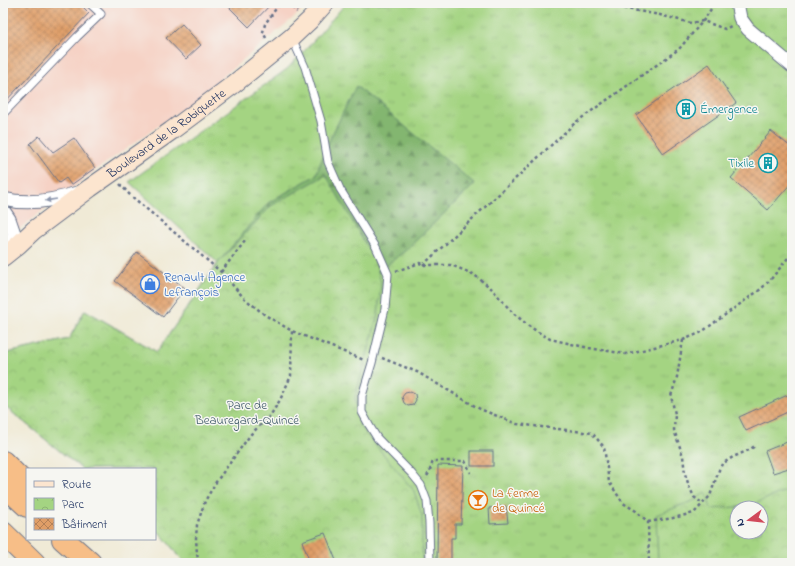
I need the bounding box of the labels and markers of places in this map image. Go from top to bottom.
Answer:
building icon: Émergence [675,98,697,120]
place label: Émergence [700,100,758,120]
building icon: Tixile [757,152,779,174]
place label: Tixile [728,154,754,173]
place label: Renault Agence Lefrançois [164,268,246,302]
shop icon: Renault Agence Lefrançois [139,273,161,295]
place label: La ferme de Quincé [492,484,545,518]
bar icon: La ferme de Quincé [467,489,489,511]

